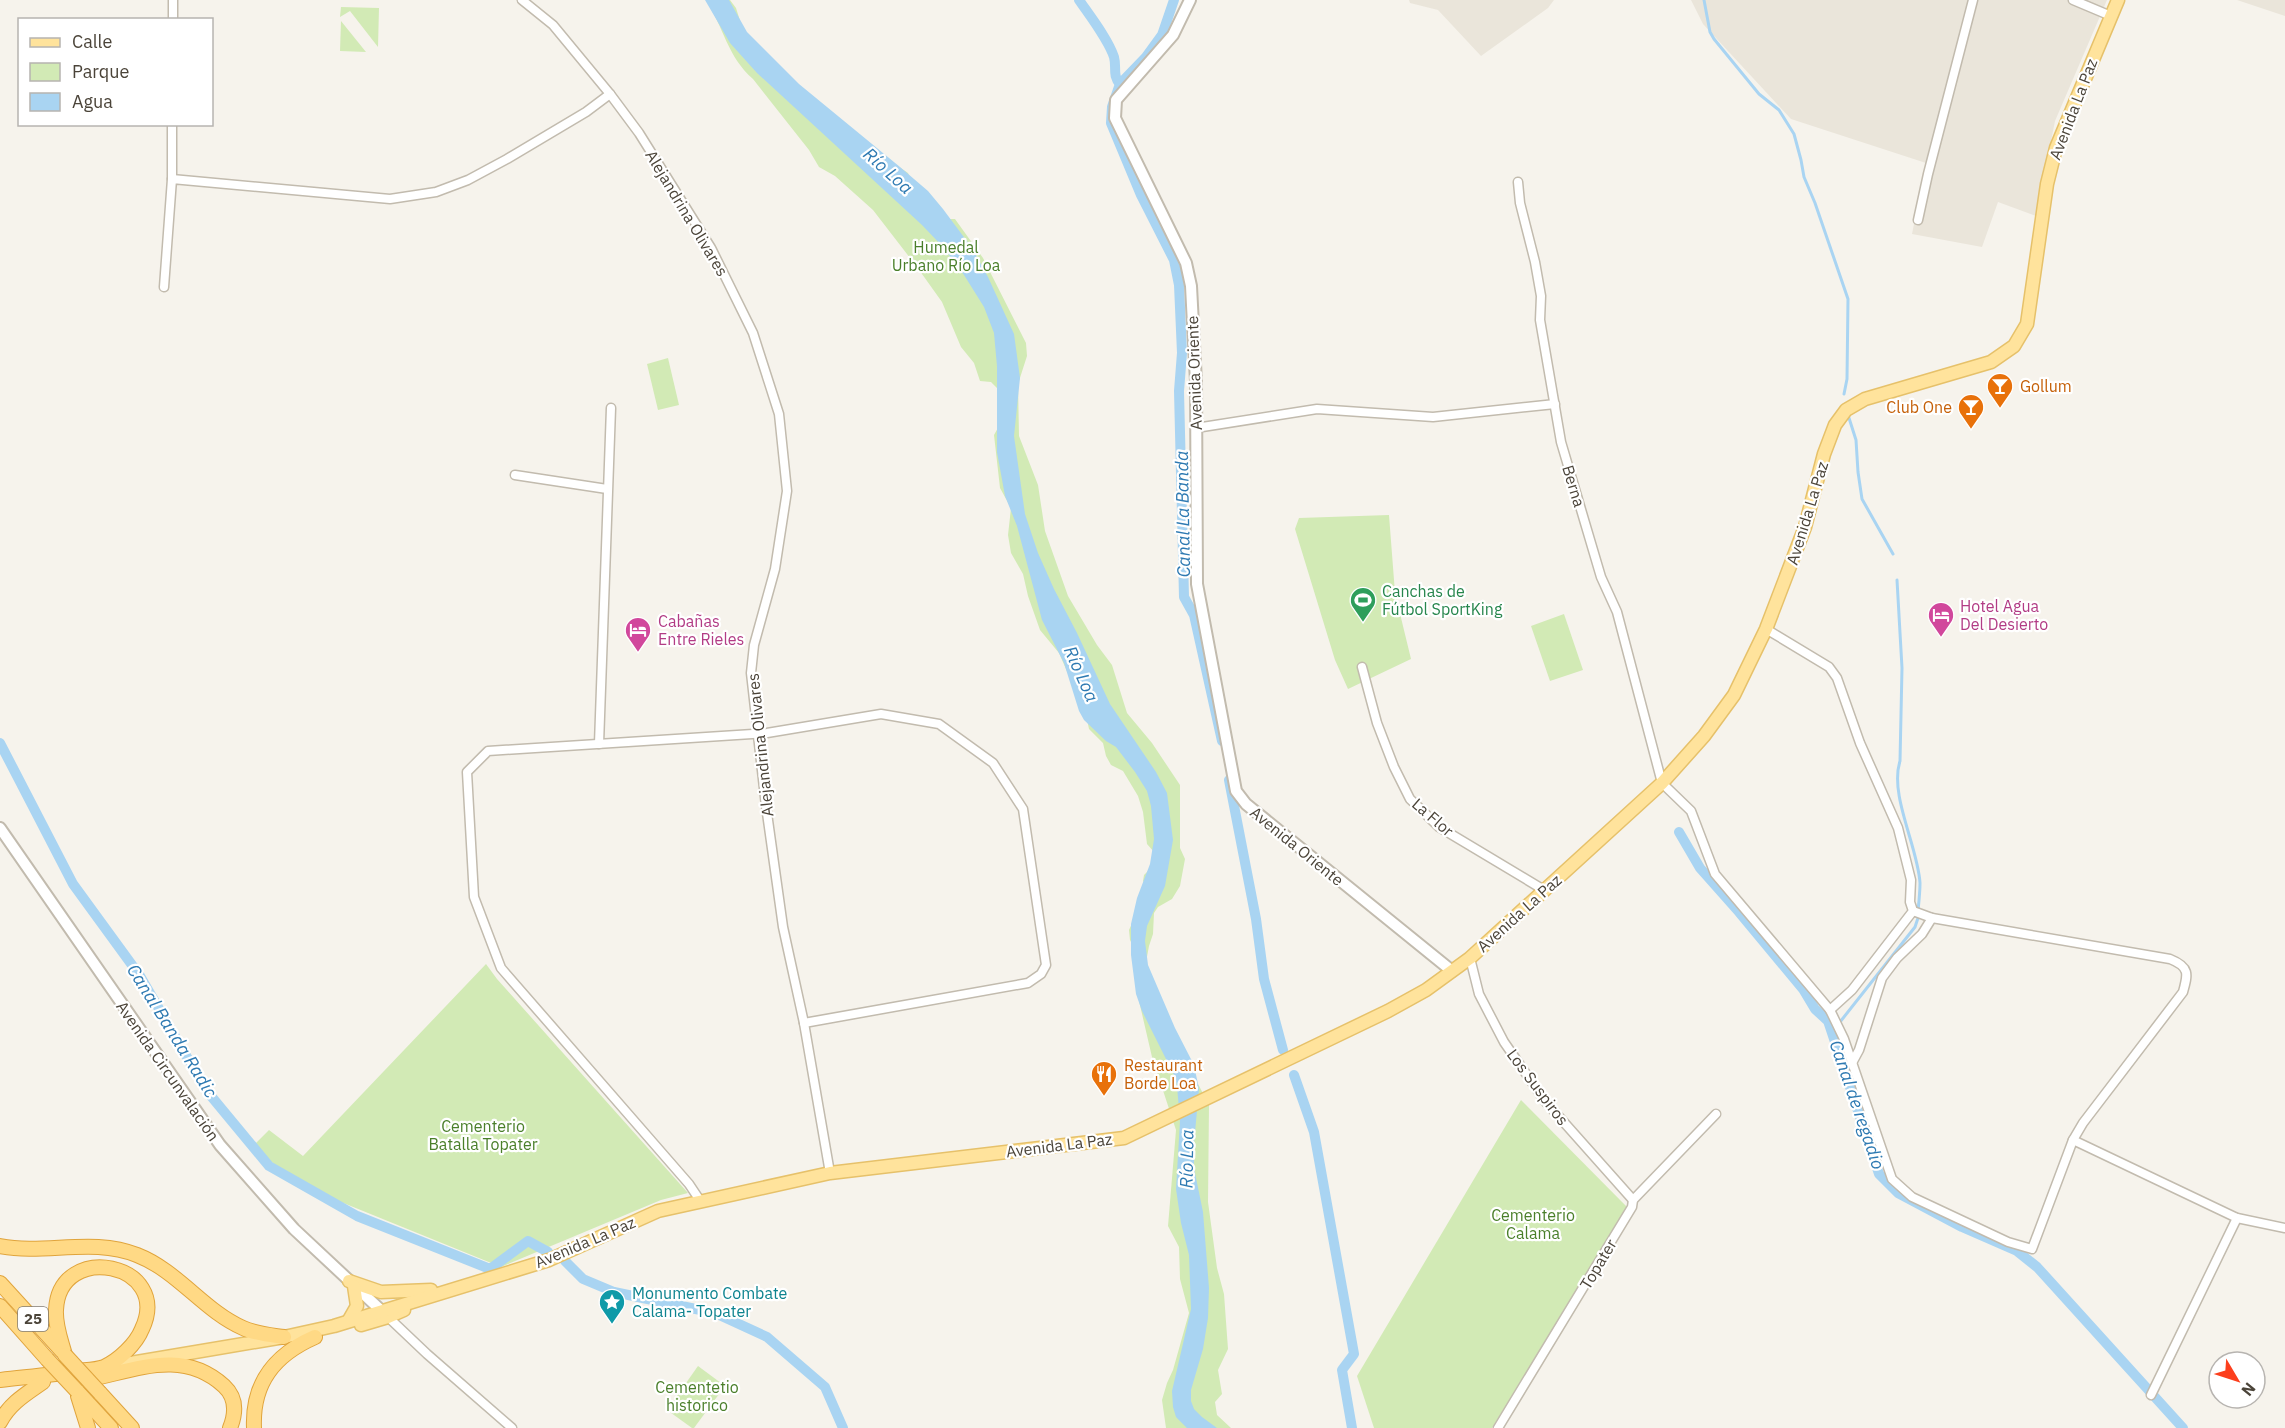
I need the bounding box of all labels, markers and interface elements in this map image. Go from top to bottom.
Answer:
legend [18,18,213,126]
text: Calle [72,30,112,53]
street label: Avenida La Paz [2044,55,2102,163]
text: Parque [72,60,130,83]
text: Agua [72,90,113,113]
water label: Río Loa [859,142,918,199]
street label: Alejandrina Olivares [641,146,733,280]
park label: Humedal Urbano Río Loa [892,237,1001,275]
street label: Avenida Oriente [1182,315,1206,431]
bar icon: Gollum [1985,371,2015,409]
place label: Gollum [2020,376,2072,396]
bar icon: Club One [1956,392,1986,430]
place label: Club One [1886,397,1952,417]
water label: Canal La Banda [1170,450,1195,578]
street label: Avenida La Paz [1782,459,1832,567]
street label: Berna [1558,463,1590,510]
place label: Canchas de Fútbol SportKing [1382,581,1503,619]
sports icon: Canchas de Fútbol SportKing [1348,585,1378,623]
place label: Hotel Agua Del Desierto [1960,596,2048,634]
hotel icon: Hotel Agua Del Desierto [1926,600,1956,638]
place label: Cabañas Entre Rieles [658,611,744,649]
hotel icon: Cabañas Entre Rieles [623,615,653,653]
water label: Río Loa [1059,642,1104,705]
street label: Alejandrina Olivares [743,672,777,818]
street label: La Flor [1408,794,1458,841]
street label: Avenida Oriente [1246,802,1348,890]
street label: Avenida La Paz [1473,870,1565,956]
water label: Canal Banda Radic [122,960,223,1102]
street label: Avenida Circunvalación [112,997,224,1145]
water label: Canal de regadio [1825,1037,1890,1173]
street label: Los Suspiros [1503,1045,1573,1129]
place label: Restaurant Borde Loa [1124,1055,1203,1093]
restaurant icon: Restaurant Borde Loa [1089,1059,1119,1097]
park label: Cementerio Batalla Topater [428,1116,538,1154]
street label: Avenida La Paz [1005,1129,1113,1161]
water label: Río Loa [1174,1129,1199,1189]
park label: Cementerio Calama [1491,1205,1575,1243]
street label: Avenida La Paz [532,1212,638,1272]
street label: Topater [1575,1235,1621,1293]
place label: Monumento Combate Calama- Topater [632,1283,787,1321]
place icon: Monumento Combate Calama- Topater [597,1287,627,1325]
road number: 25 [18,1307,48,1331]
north arrow [2207,1350,2267,1410]
park label: Cementetio historico [655,1377,739,1415]
text: N [2237,1379,2260,1400]

